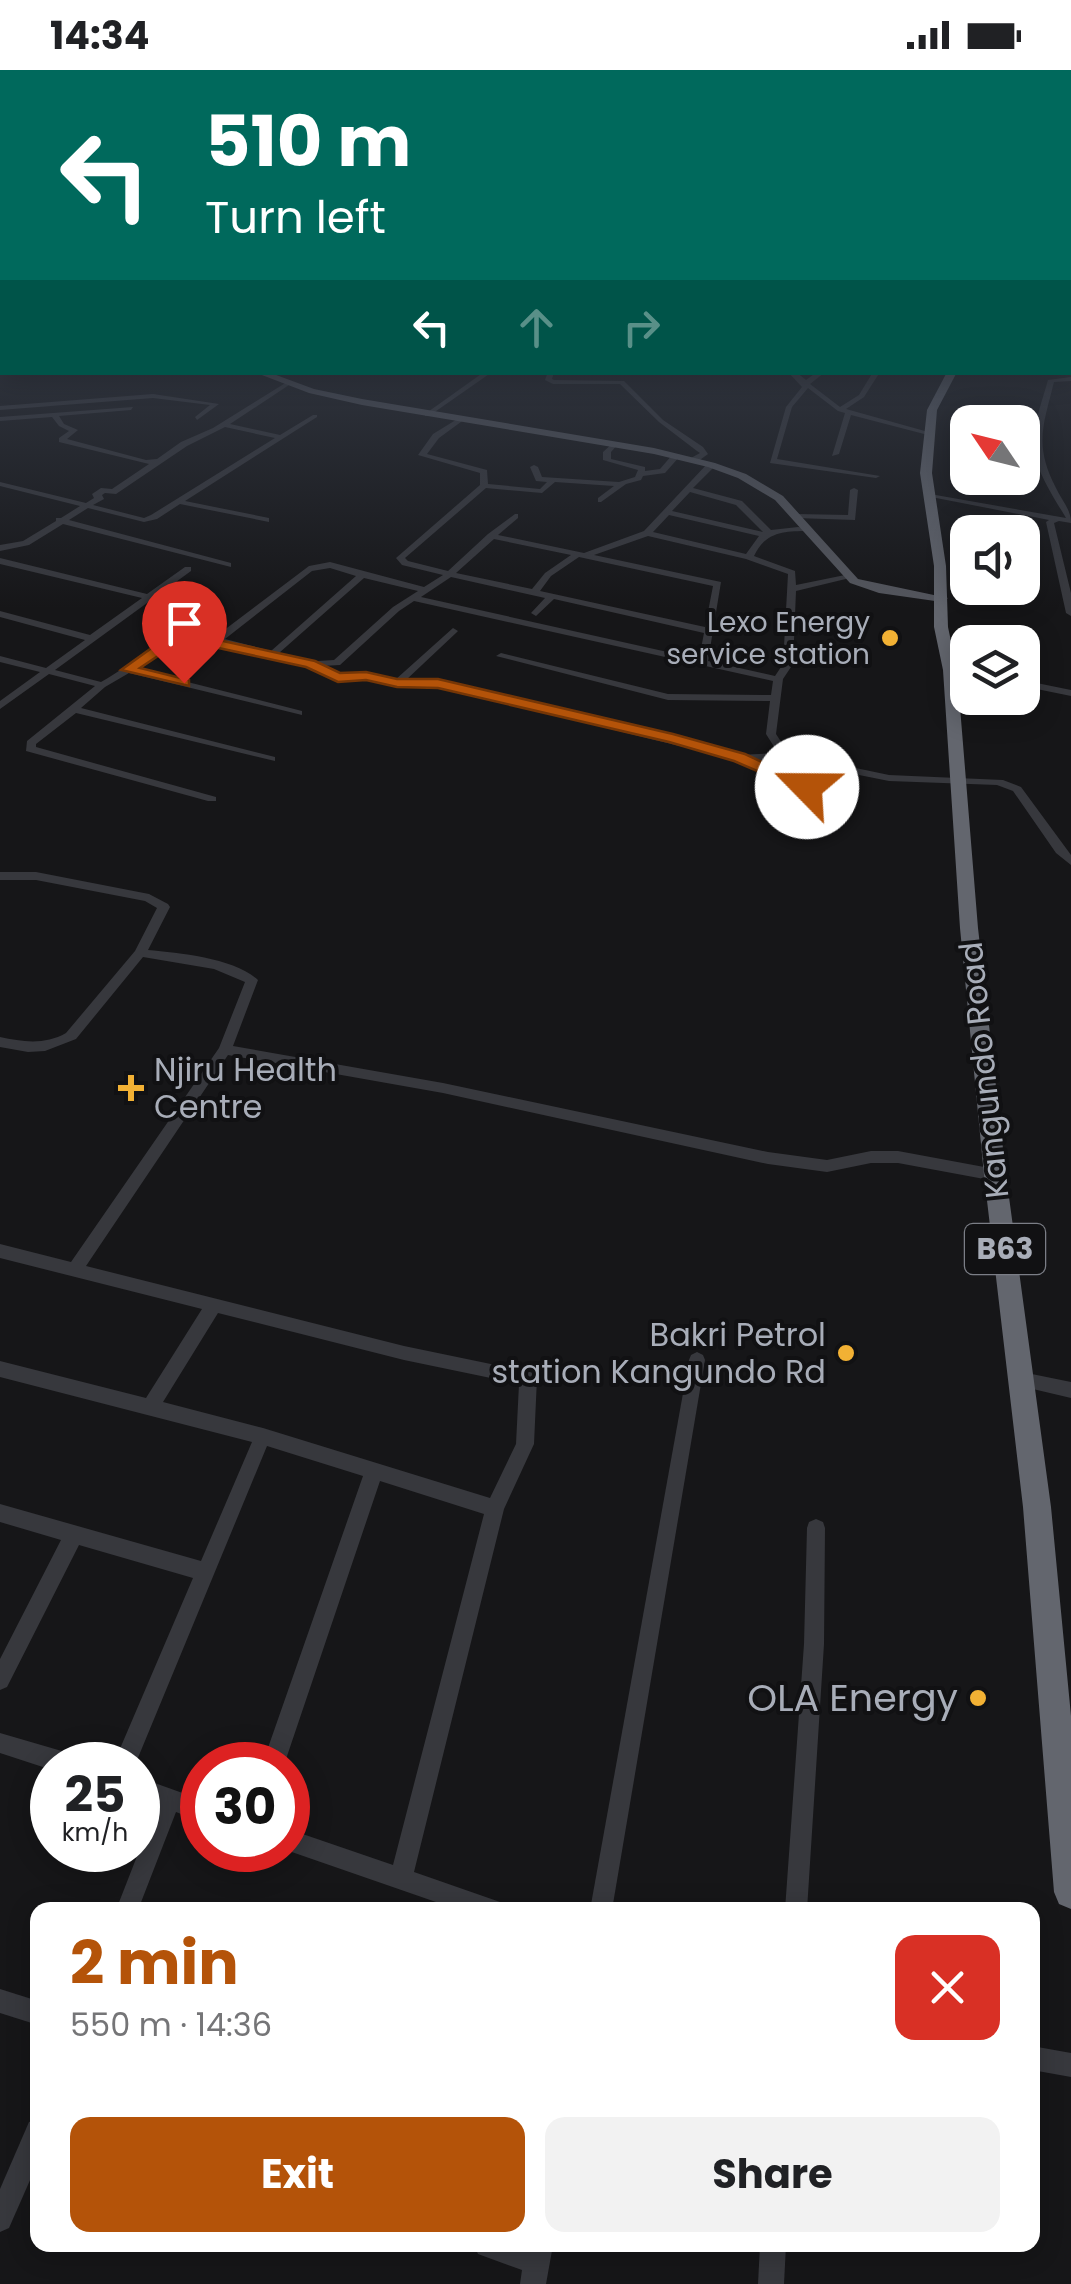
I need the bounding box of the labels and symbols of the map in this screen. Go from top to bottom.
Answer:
north arrow [950,405,1040,495]
pin [142,581,227,684]
place label: Lexo Energy service station [666,603,870,674]
marker: Lexo Energy service station [879,627,901,649]
position arrow [755,735,859,839]
street label: Kangundo Road [948,940,1019,1201]
place label: Njiru Health Centre [154,1047,337,1129]
marker: Njiru Health Centre [118,1075,144,1101]
road number: B63 [965,1224,1045,1274]
place label: Bakri Petrol station Kangundo Rd [491,1312,826,1394]
marker: Bakri Petrol station Kangundo Rd [835,1342,857,1364]
place label: OLA Energy [747,1671,958,1724]
marker: OLA Energy [967,1687,989,1709]
speed limit sign: 30 [180,1742,310,1872]

